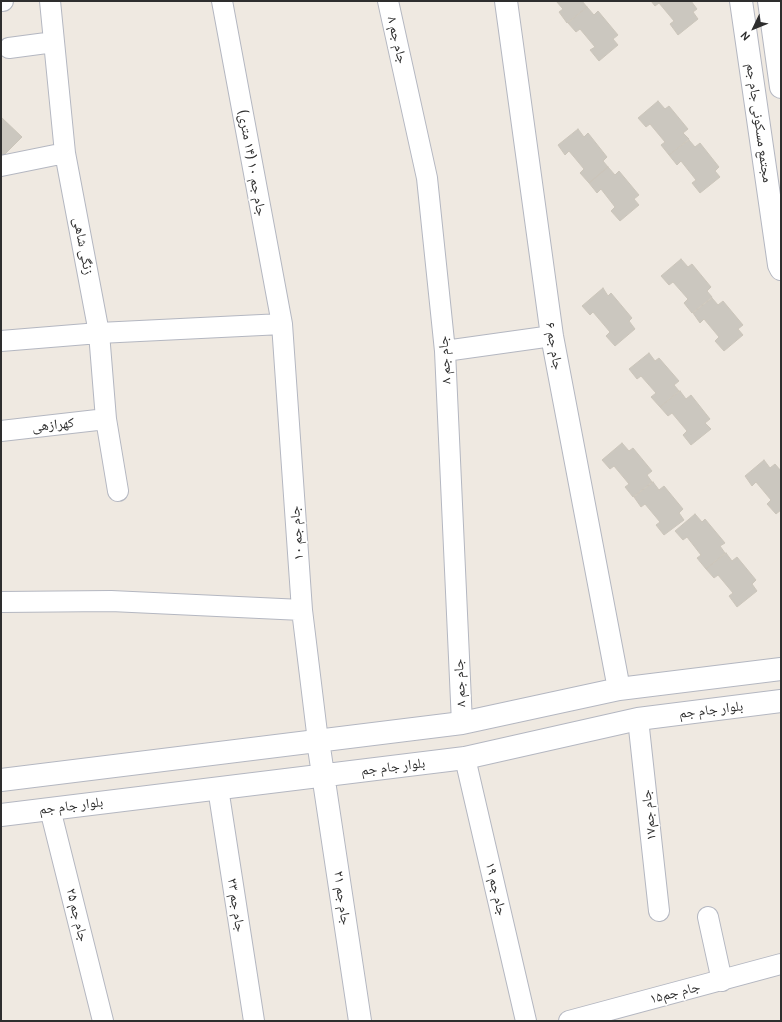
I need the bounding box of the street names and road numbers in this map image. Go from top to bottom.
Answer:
street label: جام جم ۸ [383,15,411,65]
street label: مجتمع مسکونی جام جم [742,62,776,184]
street label: جام جم ۱۰ (۱۴ متری) [234,108,270,218]
street label: زنگی شاهی [69,216,97,276]
street label: جام جم ۶ [542,321,566,371]
street label: جام جم ۸ [435,335,455,385]
street label: کهرازهی [31,414,75,436]
street label: جام جم ۱۰ [287,505,307,561]
street label: جام جم ۸ [450,659,470,707]
street label: بلوار جام جم [678,698,744,722]
street label: بلوار جام جم [360,755,426,779]
street label: جام جم۱۷ [638,789,660,841]
street label: بلوار جام جم [38,794,104,818]
street label: جام جم ۱۹ [482,861,510,917]
street label: جام جم ۲۱ [330,870,354,926]
street label: جام جم ۲۳ [223,877,249,933]
street label: جام جم ۲۵ [62,887,92,943]
street label: جام جم۱۵ [648,978,702,1008]

